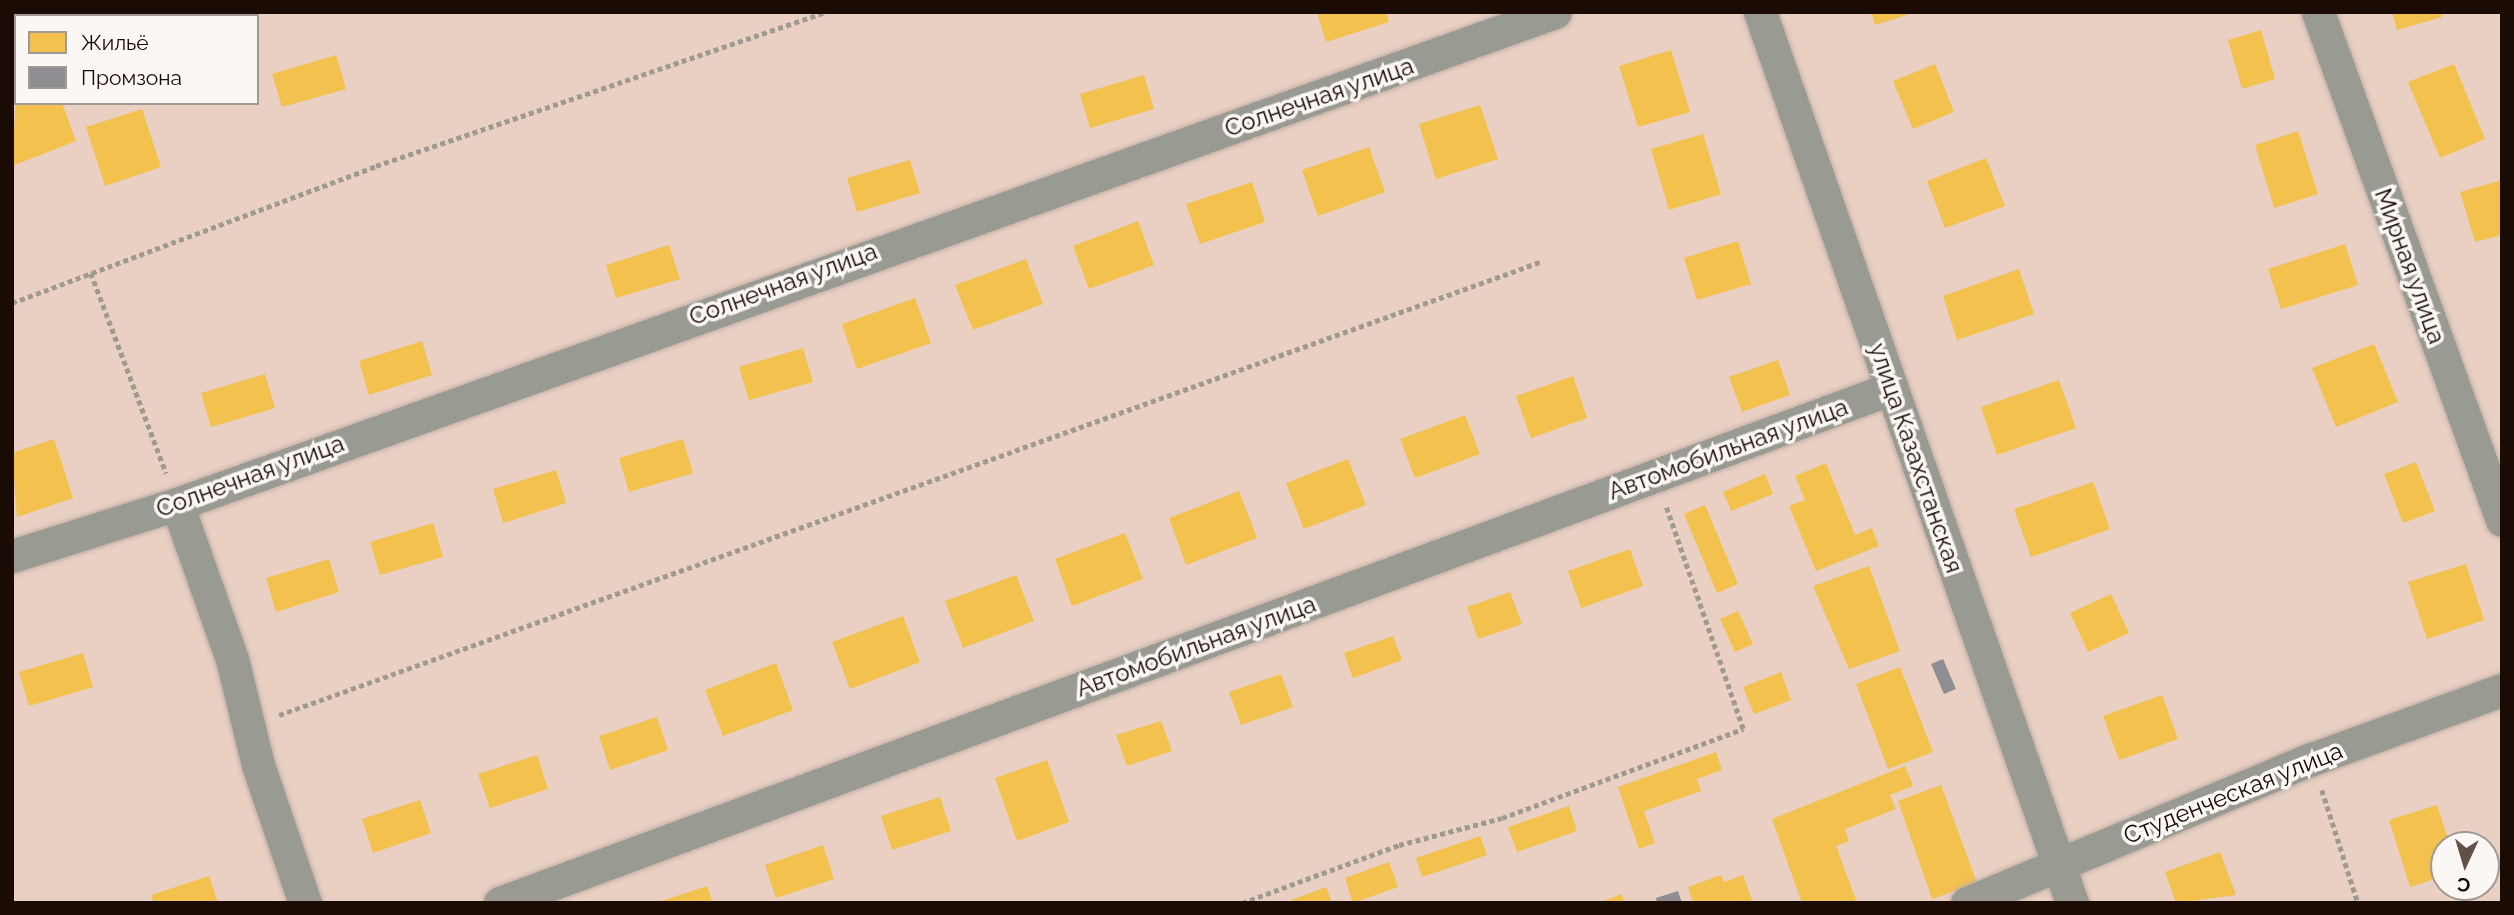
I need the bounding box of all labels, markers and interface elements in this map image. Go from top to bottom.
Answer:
legend [14,14,259,105]
text: Жильё [81,30,149,55]
street label: Солнечная улица [1221,51,1417,143]
text: Промзона [81,65,182,90]
street label: Мирная улица [2368,184,2452,348]
street label: Солнечная улица [685,237,881,331]
street label: улица Казахстанская [1863,339,1969,577]
street label: Автомобильная улица [1604,392,1852,506]
street label: Солнечная улица [152,429,348,523]
street label: Автомобильная улица [1072,589,1320,703]
street label: Студенческая улица [2119,736,2347,850]
north arrow [2430,831,2500,901]
text: С [2456,874,2471,896]

